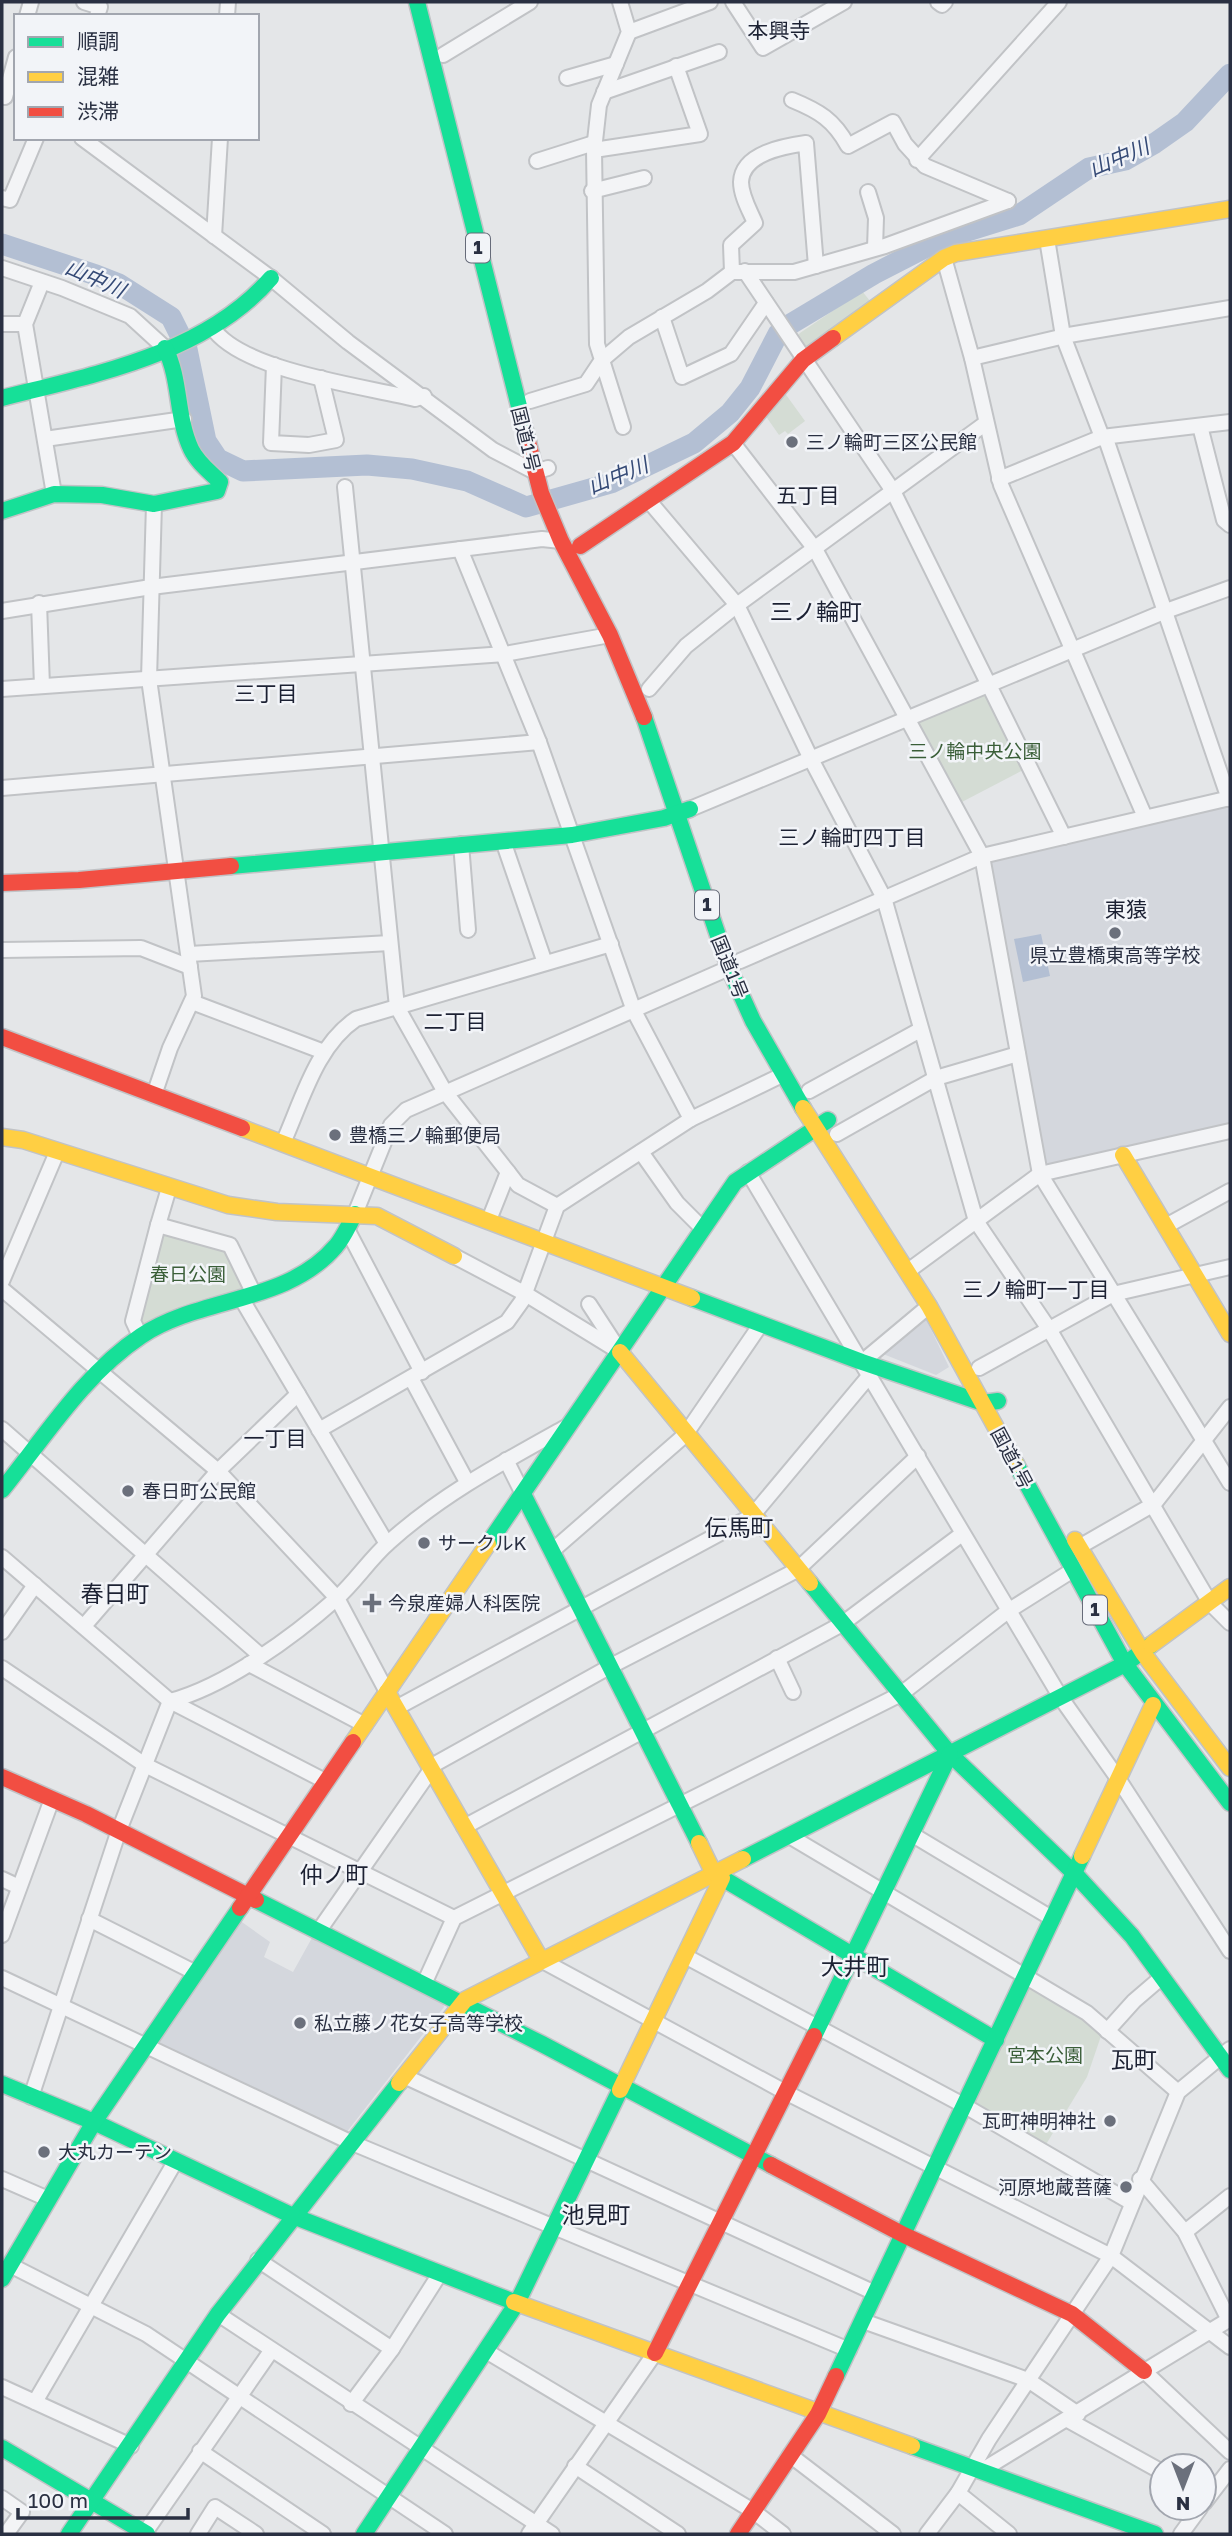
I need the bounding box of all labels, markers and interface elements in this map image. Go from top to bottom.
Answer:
legend [14,14,259,140]
district label: 本興寺 [748,17,811,43]
text: 順調 [77,28,119,54]
text: 混雑 [77,63,119,89]
text: 渋滞 [77,98,119,124]
water label: 山中川 [1085,132,1155,181]
road number: 1 [466,234,490,262]
water label: 山中川 [61,253,131,304]
street label: 国道1号 [507,404,546,474]
place label: 三ノ輪町三区公民館 [806,430,977,453]
marker: 三ノ輪町三区公民館 [784,434,800,450]
water label: 山中川 [584,450,654,499]
district label: 五丁目 [777,482,840,508]
district label: 三ノ輪町 [770,597,862,625]
district label: 三丁目 [235,680,298,706]
park label: 三ノ輪中央公園 [908,739,1042,762]
district label: 三ノ輪町四丁目 [779,824,926,850]
road number: 1 [695,890,719,920]
district label: 東猿 [1105,896,1147,922]
marker: 県立豊橋東高等学校 [1107,925,1123,941]
street label: 国道1号 [707,932,754,1002]
place label: 県立豊橋東高等学校 [1029,943,1201,966]
district label: 二丁目 [424,1008,487,1034]
place label: 豊橋三ノ輪郵便局 [349,1123,501,1146]
marker: 豊橋三ノ輪郵便局 [327,1127,343,1143]
park label: 春日公園 [150,1262,226,1285]
district label: 三ノ輪町一丁目 [963,1276,1110,1302]
street label: 国道1号 [987,1423,1038,1492]
district label: 一丁目 [244,1425,307,1451]
place label: 春日町公民館 [142,1479,256,1502]
marker: 春日町公民館 [120,1483,136,1499]
district label: 伝馬町 [705,1513,774,1541]
place label: サークルK [438,1531,527,1554]
marker: サークルK [416,1535,432,1551]
district label: 春日町 [81,1579,150,1607]
place label: 今泉産婦人科医院 [388,1591,540,1614]
marker: 今泉産婦人科医院 [362,1593,382,1613]
road number: 1 [1083,1596,1107,1624]
district label: 仲ノ町 [300,1860,369,1888]
district label: 大井町 [821,1952,890,1980]
place label: 私立藤ノ花女子高等学校 [314,2011,523,2034]
marker: 私立藤ノ花女子高等学校 [292,2015,308,2031]
park label: 宮本公園 [1007,2043,1083,2066]
district label: 瓦町 [1111,2045,1157,2073]
place label: 瓦町神明神社 [982,2109,1096,2132]
marker: 瓦町神明神社 [1102,2113,1118,2129]
place label: 大丸カーテン [58,2140,172,2163]
marker: 大丸カーテン [36,2144,52,2160]
place label: 河原地蔵菩薩 [998,2175,1112,2198]
marker: 河原地蔵菩薩 [1118,2179,1134,2195]
district label: 池見町 [562,2200,631,2228]
north arrow [1148,2452,1218,2522]
scale bar [18,2476,187,2520]
text: 100 m [28,2487,88,2513]
text: N [1176,2493,1190,2516]

